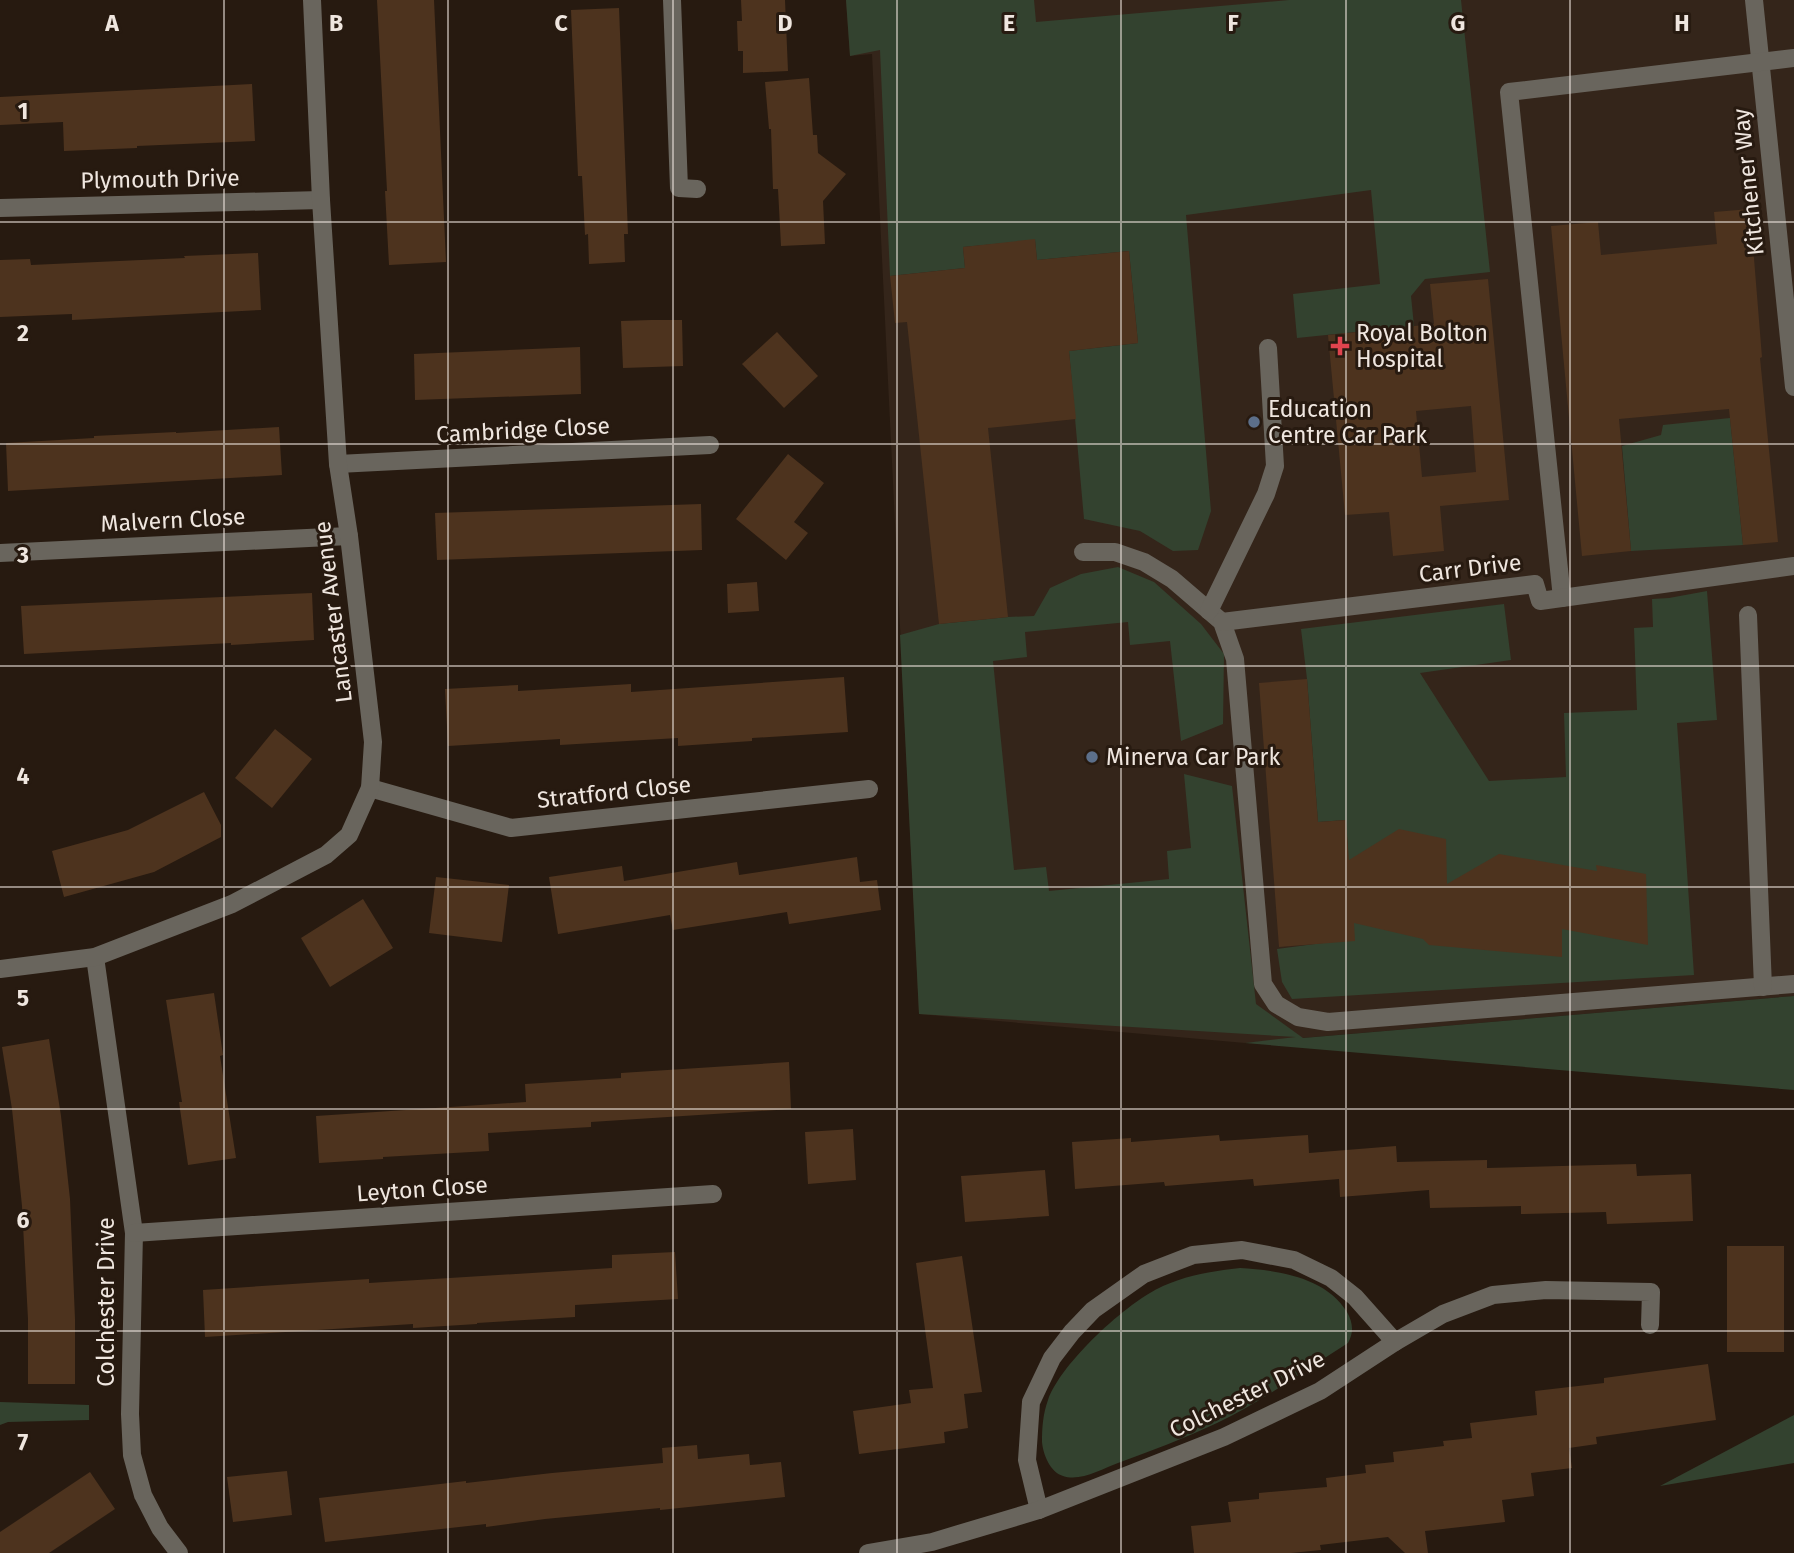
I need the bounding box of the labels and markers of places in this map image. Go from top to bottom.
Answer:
place label: Royal Bolton Hospital [1356,319,1488,373]
marker: Royal Bolton Hospital [1330,336,1350,356]
place label: Education Centre Car Park [1268,395,1427,449]
marker: Education Centre Car Park [1246,414,1262,430]
place label: Minerva Car Park [1106,743,1280,771]
marker: Minerva Car Park [1084,749,1100,765]

